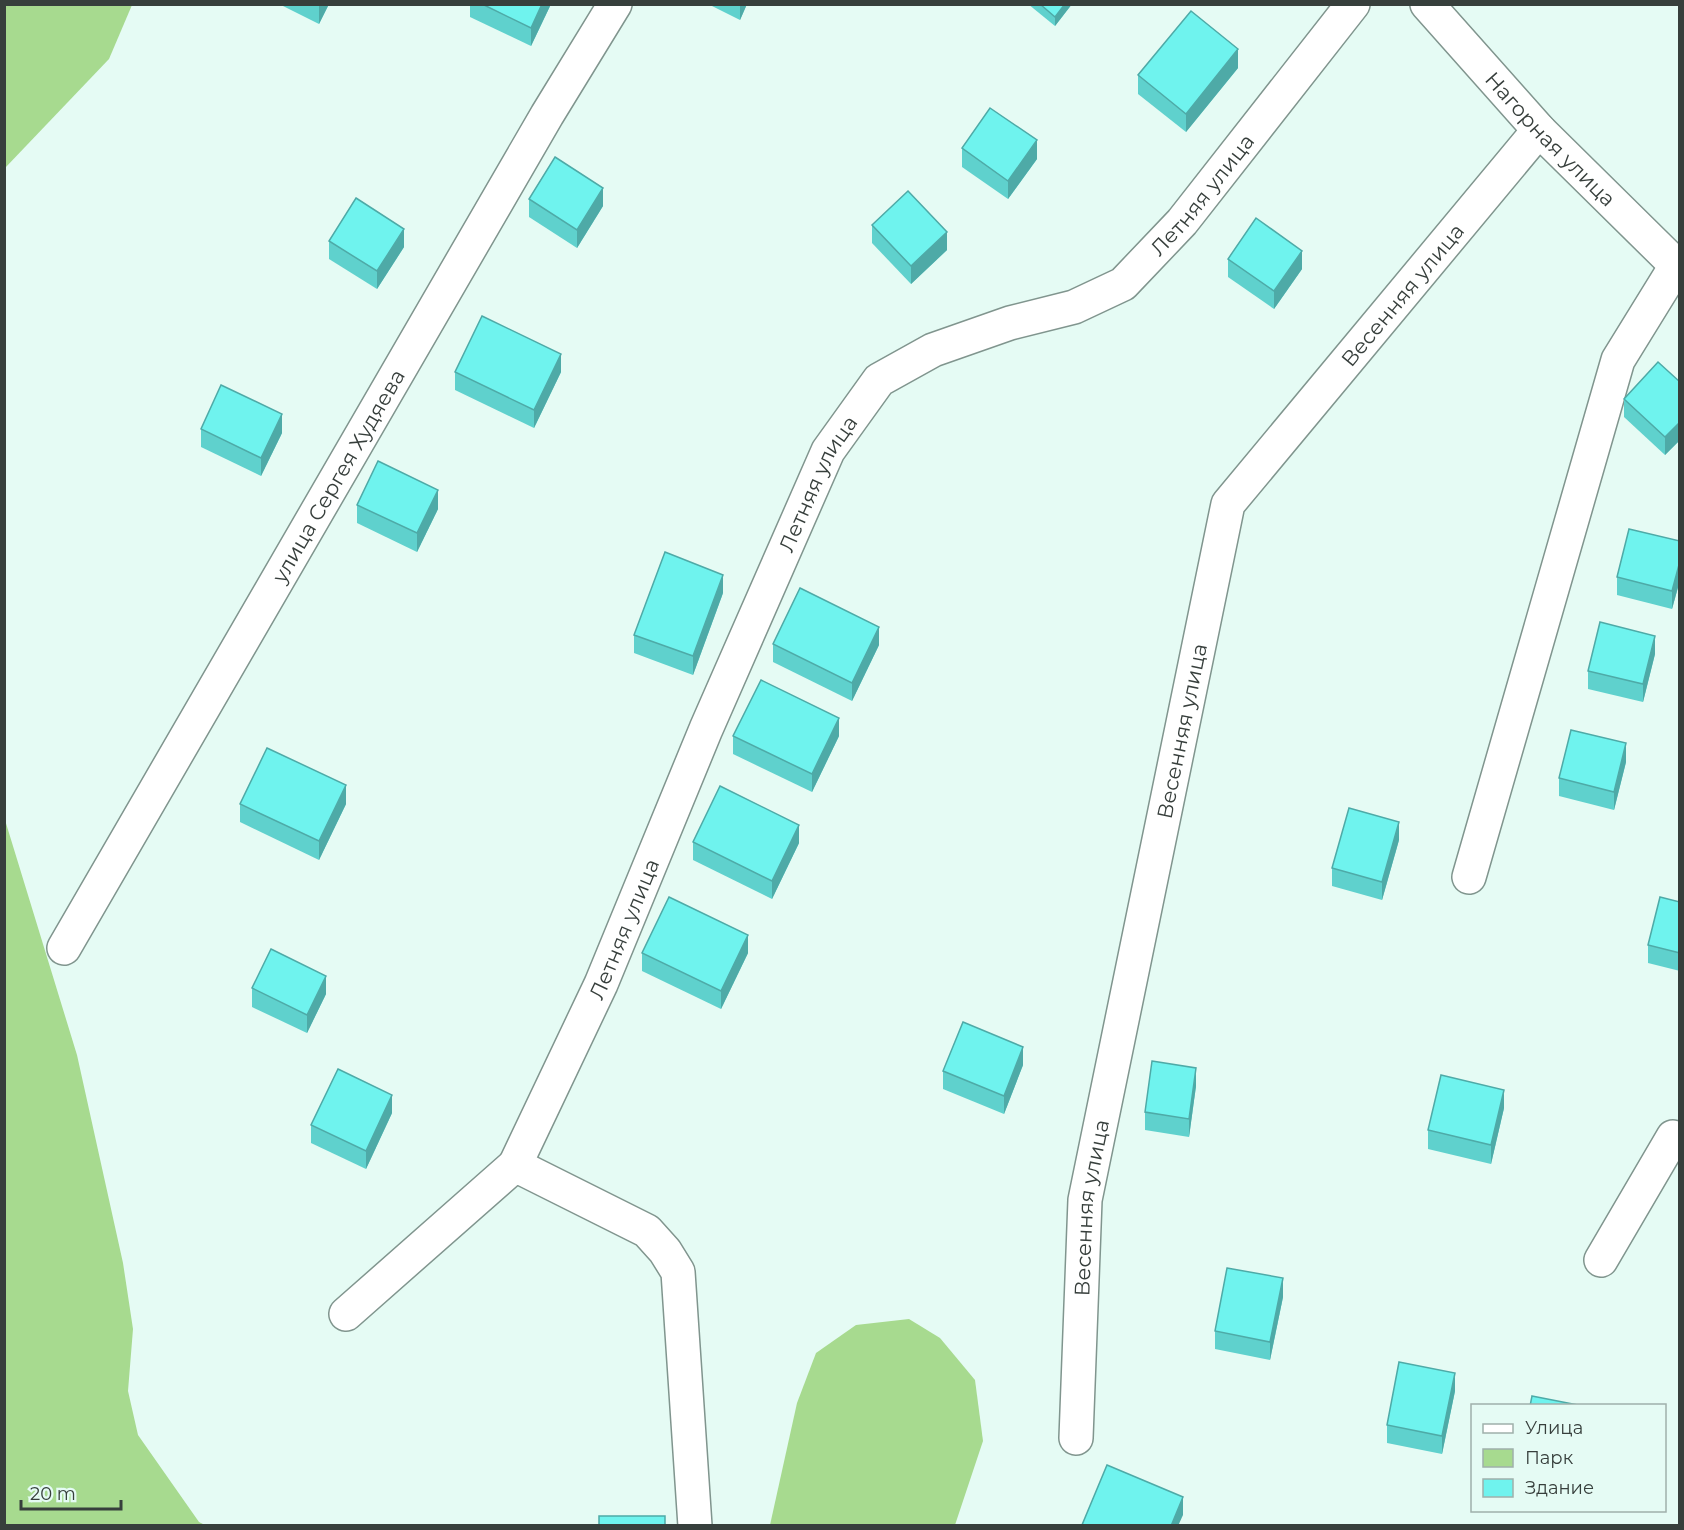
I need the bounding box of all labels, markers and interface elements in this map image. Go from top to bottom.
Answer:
street label: Нагорная улица [1480,66,1621,211]
street label: Летняя улица [1145,129,1259,260]
street label: Весенняя улица [1335,218,1469,371]
street label: улица Сергея Худяева [266,365,409,588]
street label: Летняя улица [773,410,862,555]
street label: Весенняя улица [1151,641,1212,821]
street label: Летняя улица [583,855,664,1003]
street label: Весенняя улица [1069,1117,1114,1297]
legend [1471,1404,1666,1512]
text: Улица [1525,1417,1583,1439]
text: Парк [1525,1447,1574,1469]
scale bar [21,1473,122,1511]
text: Здание [1525,1477,1594,1499]
text: 20 m [30,1483,76,1505]

